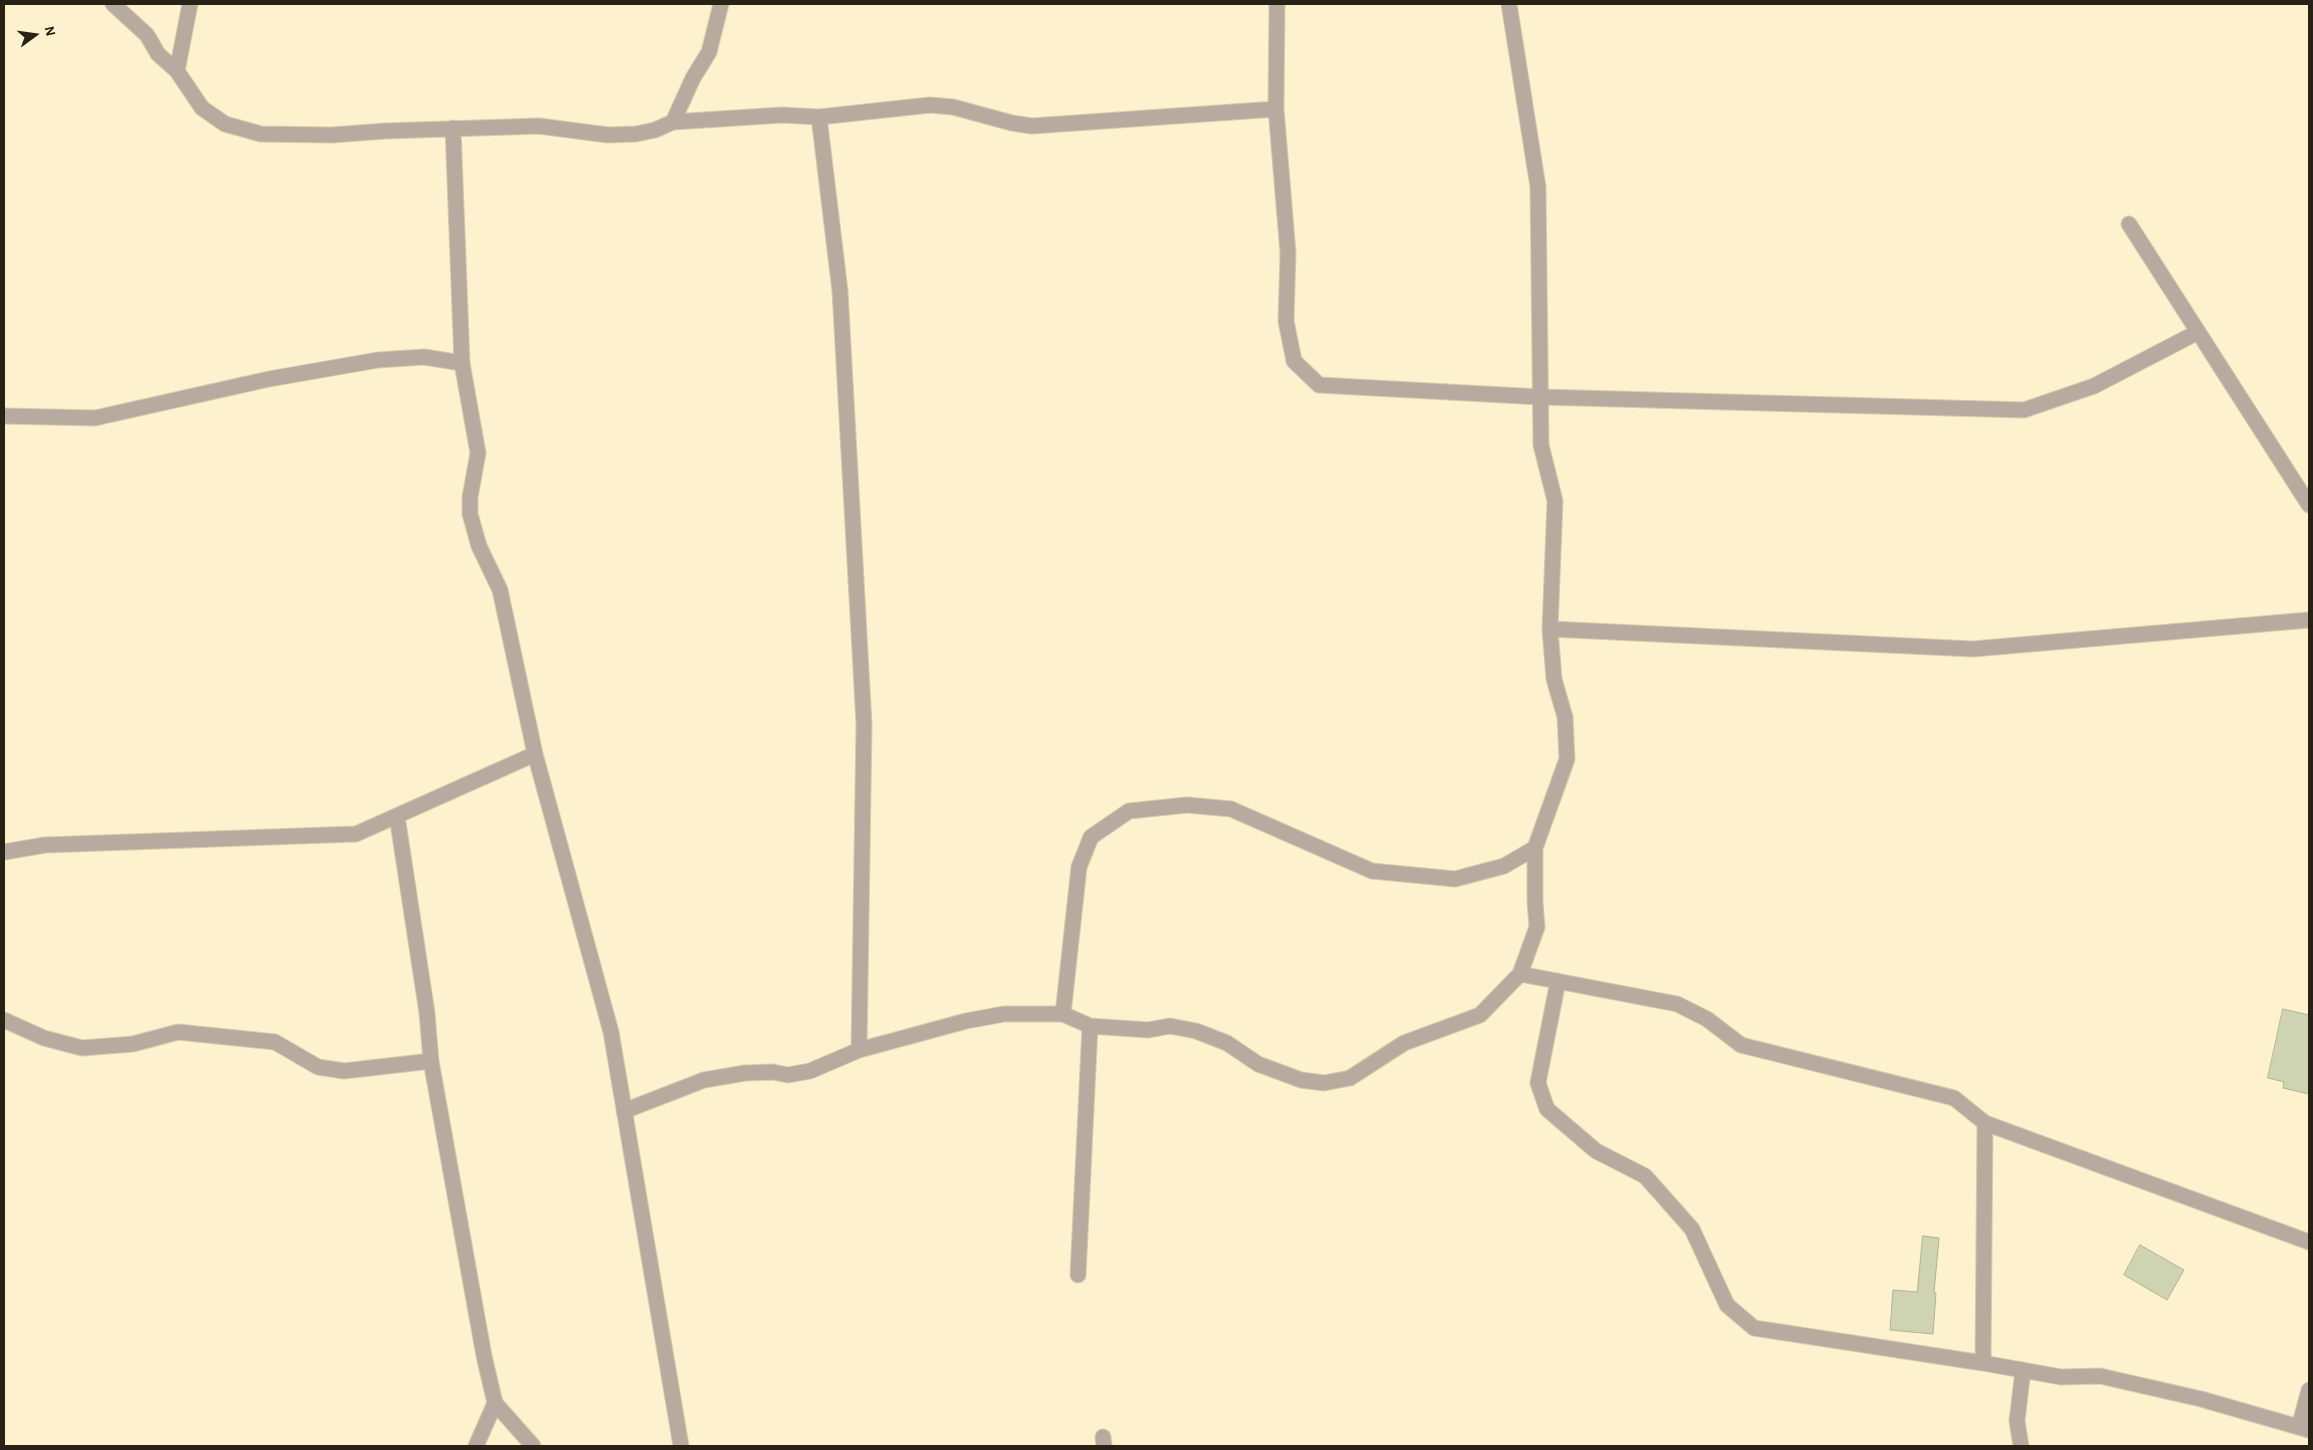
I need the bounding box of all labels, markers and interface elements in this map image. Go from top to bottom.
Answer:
north arrow [10,10,60,60]
text: N [42,25,58,38]

